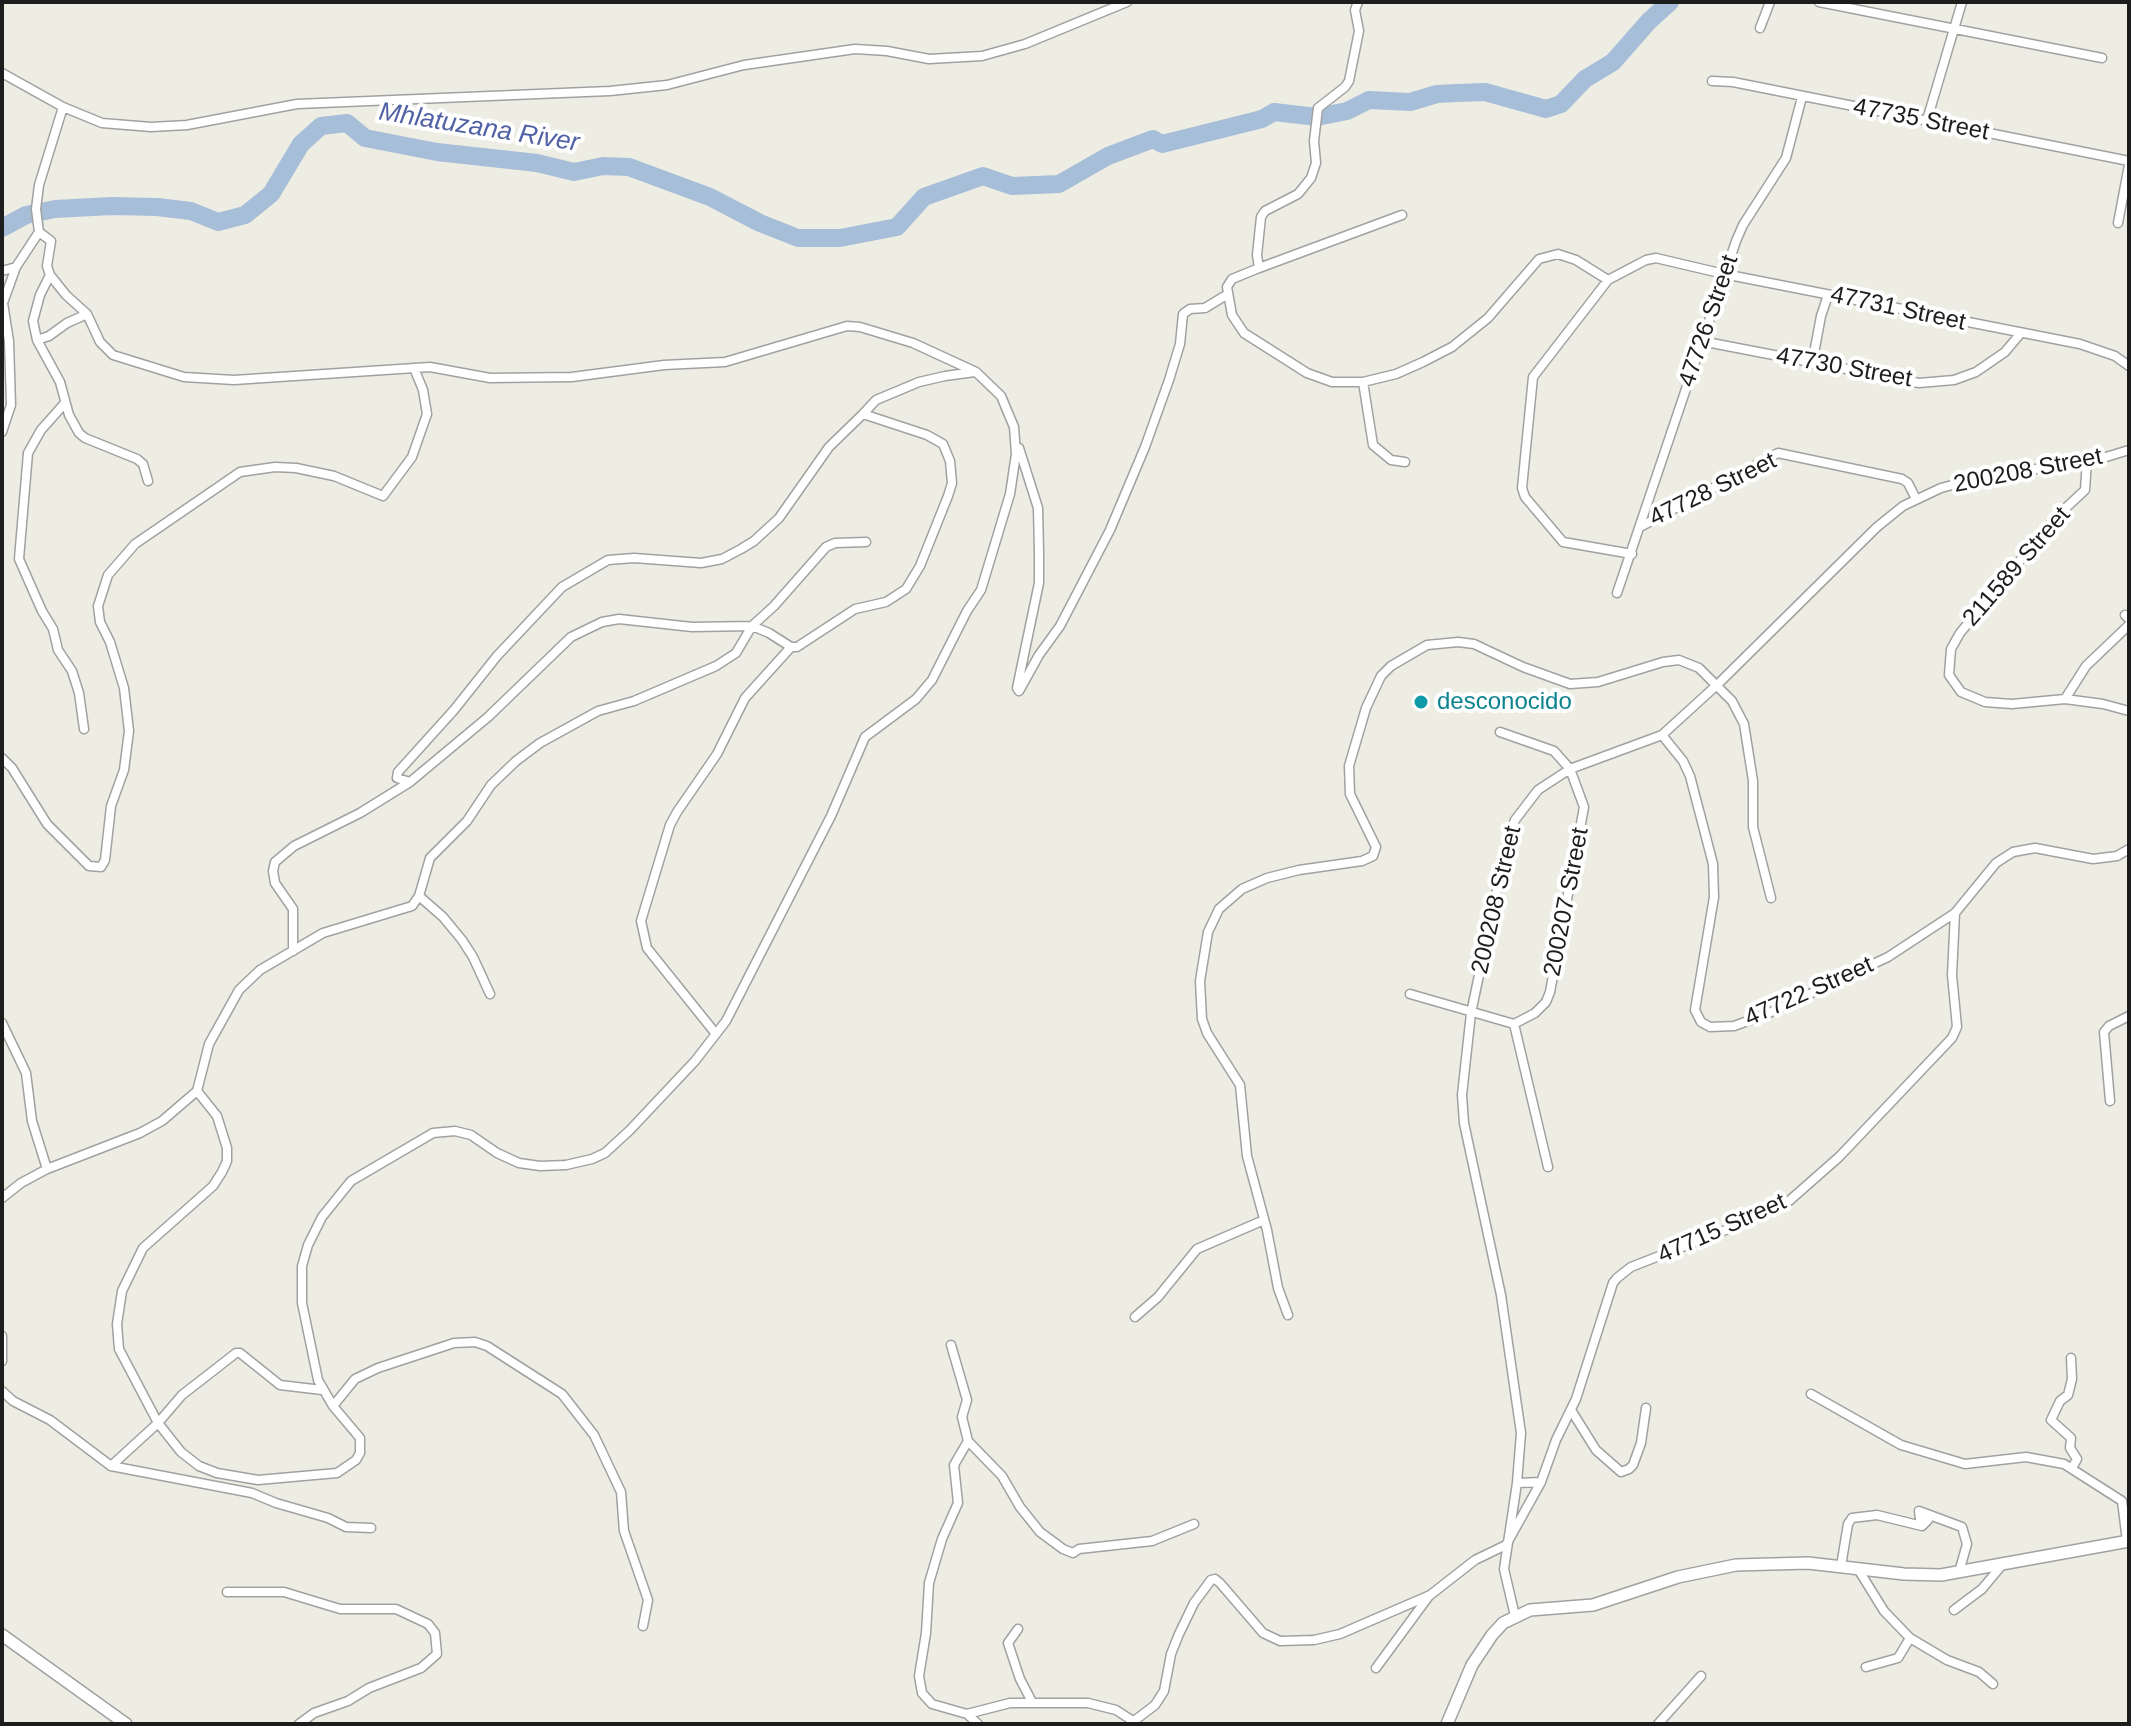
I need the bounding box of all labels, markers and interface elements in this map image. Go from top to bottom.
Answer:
street label: 47735 Street [1851,93,1991,147]
water label: Mhlatuzana River [377,97,581,159]
street label: 47726 Street [1673,251,1745,391]
street label: 47731 Street [1828,281,1968,337]
street label: 47730 Street [1774,342,1914,394]
street label: 200208 Street [1951,442,2105,500]
street label: 47728 Street [1645,447,1781,533]
street label: 211589 Street [1957,501,2077,633]
place label: desconocido [1437,688,1572,716]
marker: desconocido [1412,693,1430,711]
street label: 200208 Street [1466,823,1528,977]
street label: 200207 Street [1538,825,1596,979]
street label: 47722 Street [1740,951,1878,1033]
street label: 47715 Street [1653,1188,1791,1270]

